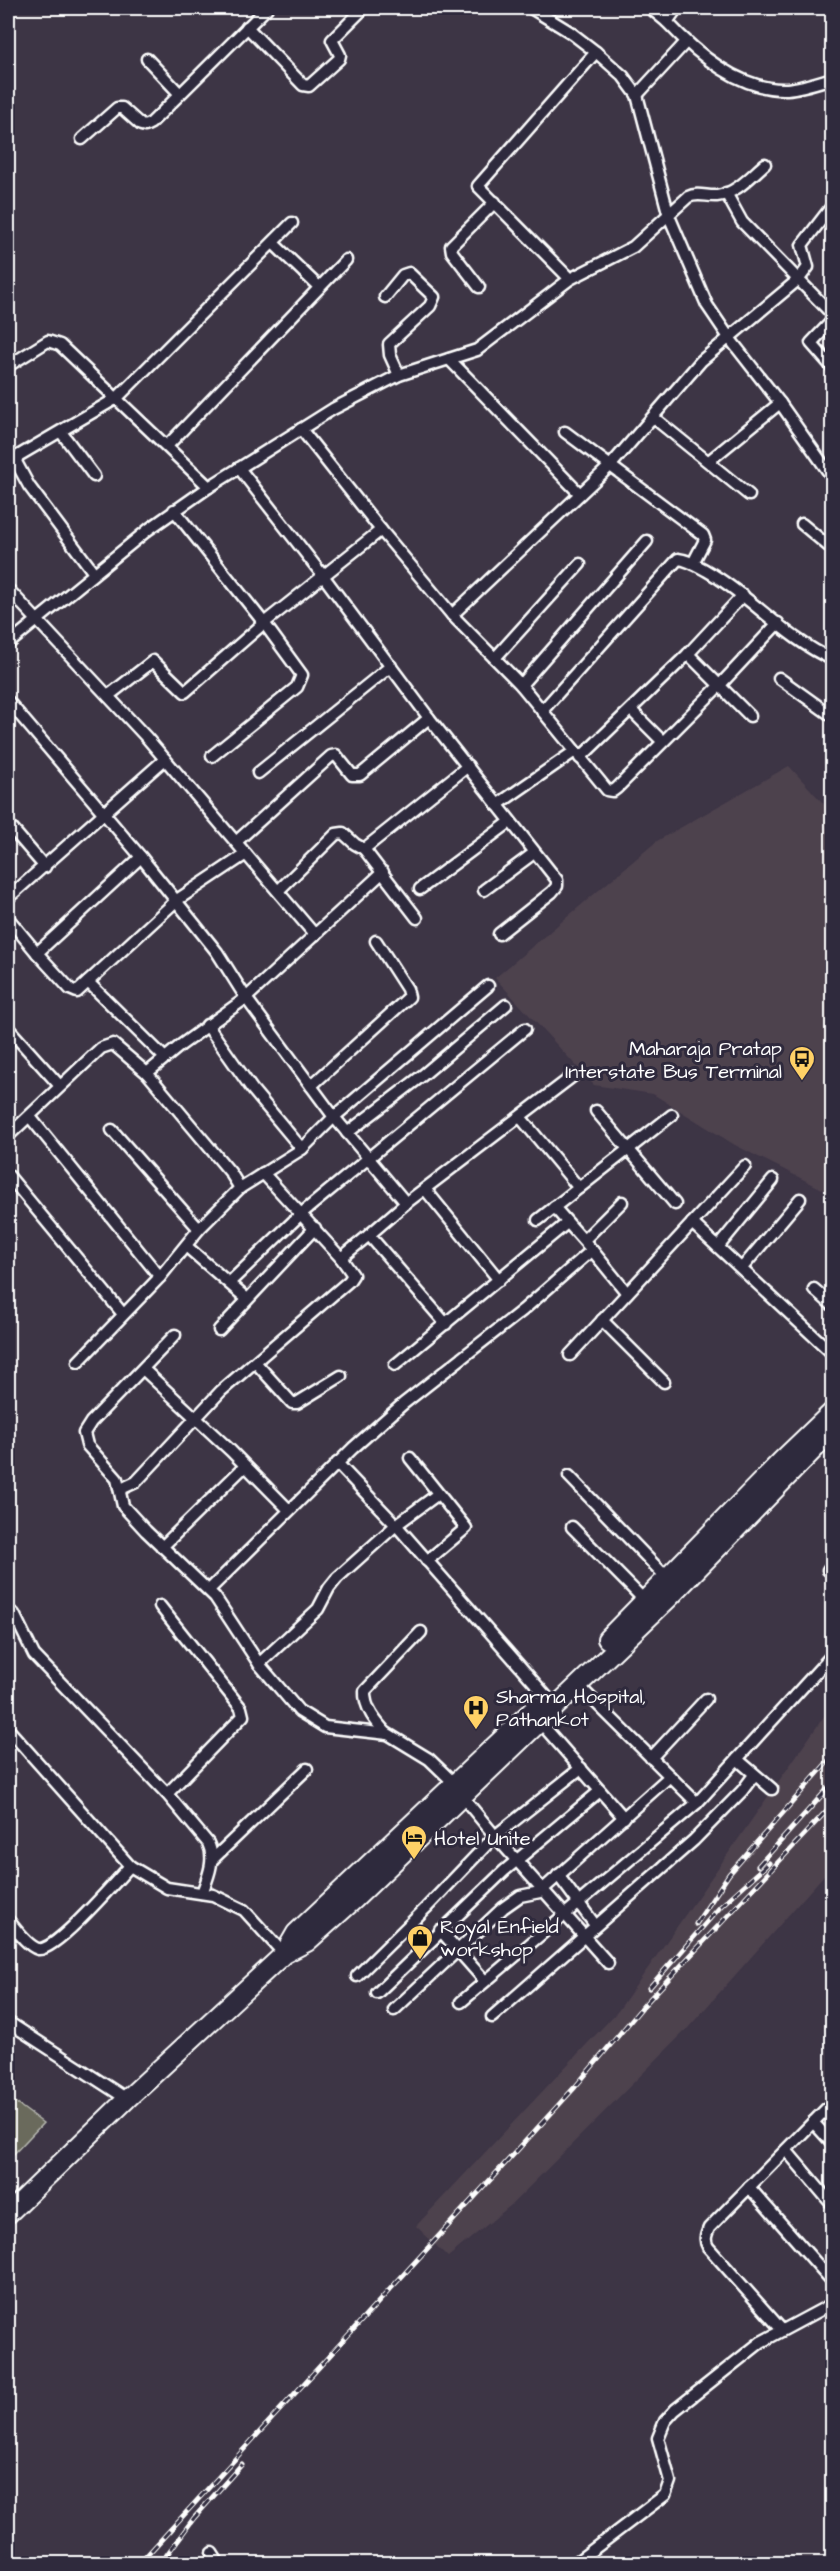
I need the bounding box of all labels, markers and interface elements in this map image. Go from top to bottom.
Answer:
place label: Maharaja Pratap Interstate Bus Terminal [565,1035,782,1086]
bus stop icon: Maharaja Pratap Interstate Bus Terminal [787,1044,817,1082]
place label: Sharma Hospital, Pathankot [496,1683,646,1734]
hospital icon: Sharma Hospital, Pathankot [461,1693,491,1731]
hotel icon: Hotel Unite [399,1823,429,1861]
place label: Hotel Unite [434,1825,531,1853]
place label: Royal Enfield workshop [440,1913,559,1964]
shop icon: Royal Enfield workshop [405,1923,435,1961]

